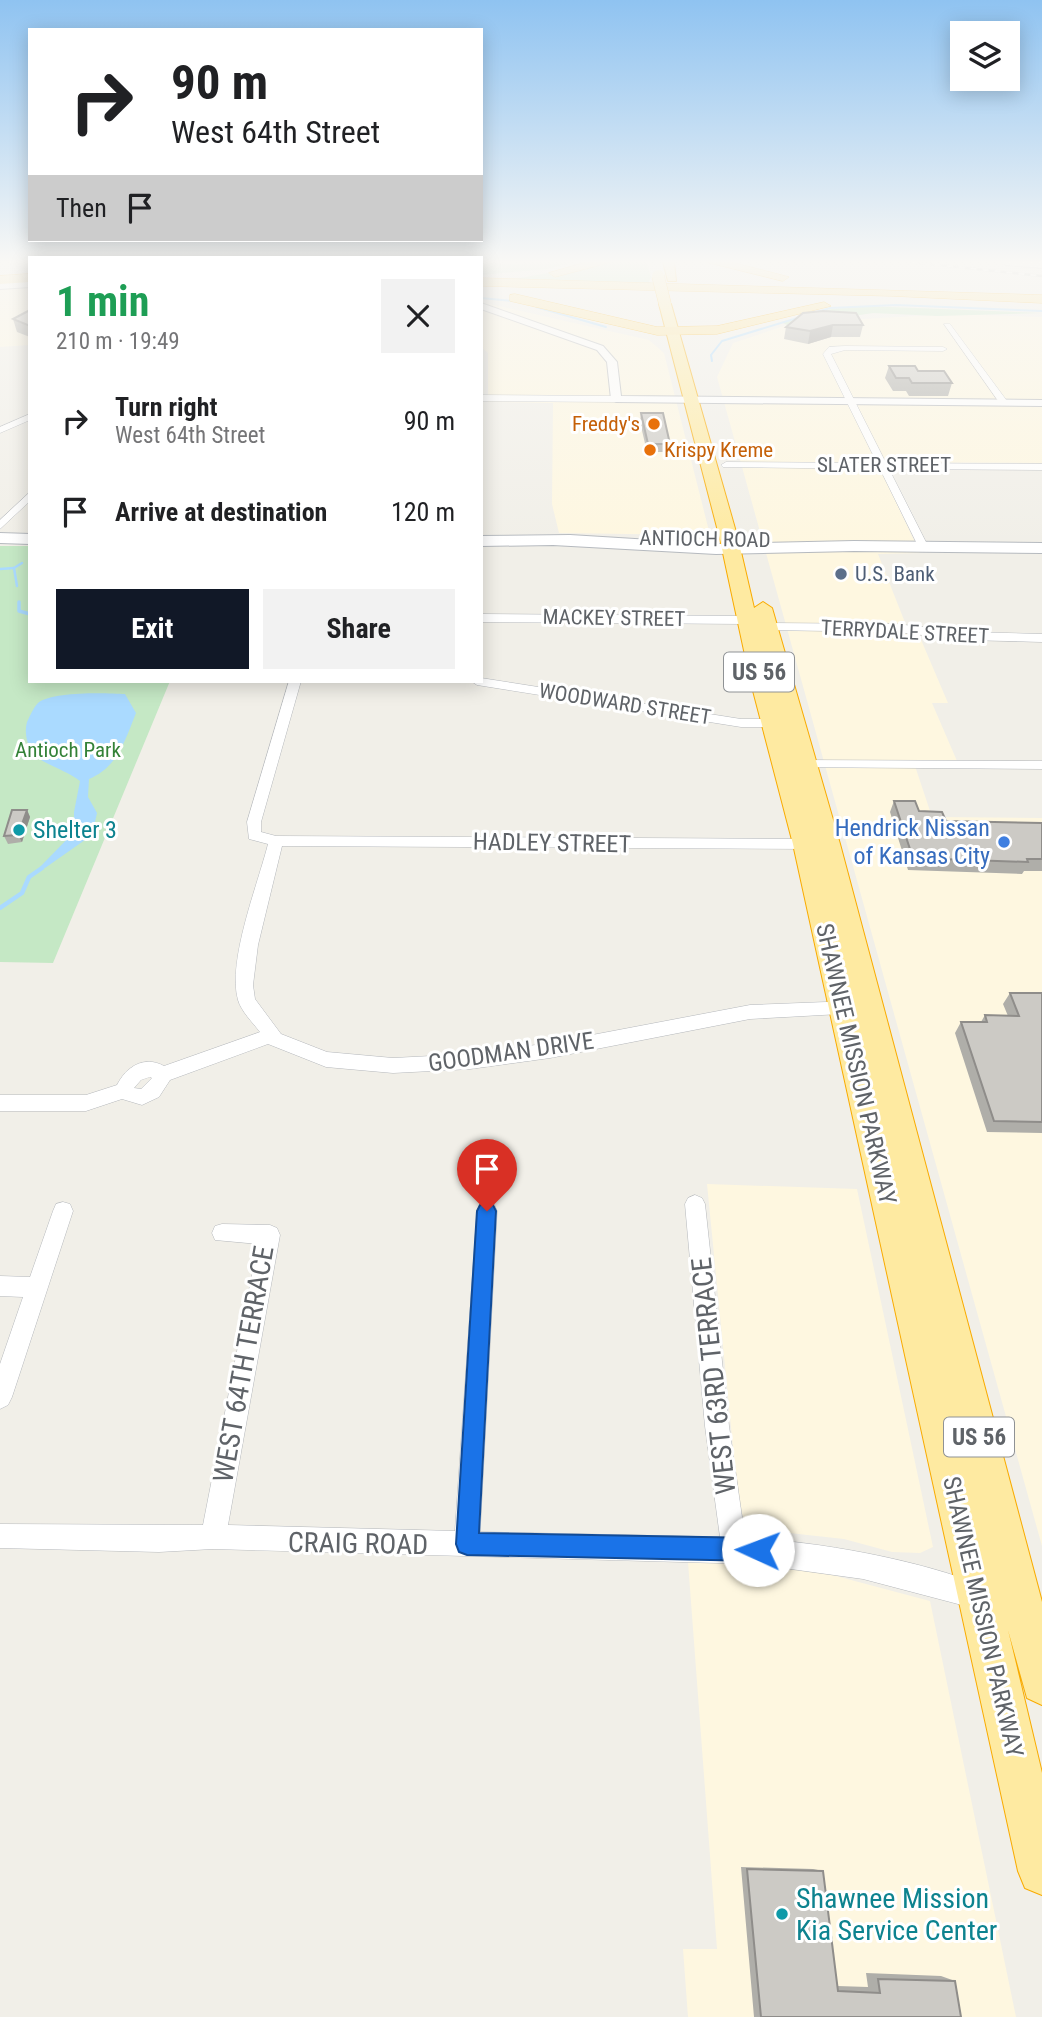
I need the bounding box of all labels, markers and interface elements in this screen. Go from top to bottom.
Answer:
map controls [950,21,1020,91]
button: layers [950,21,1020,91]
text: 90 m [171,54,268,111]
icon: right [56,56,147,147]
text: West 64th Street [171,113,380,151]
icon: arrive [121,189,159,227]
text: Then [56,193,107,223]
text: 1 min [56,277,149,326]
button: close [381,279,455,353]
text: 210 m · 19:49 [56,328,180,355]
text: Turn right [115,392,217,422]
icon: right [56,402,94,440]
text: 90 m [404,406,455,436]
place label: Freddy's [572,412,640,436]
marker: Freddy's [646,416,662,432]
text: West 64th Street [115,422,265,449]
place label: Krispy Kreme [664,438,773,462]
marker: Krispy Kreme [642,442,658,458]
street label: SLATER STREET [817,453,951,477]
icon: arrive [56,493,94,531]
text: Arrive at destination [115,497,327,527]
text: 120 m [391,497,455,527]
street label: ANTIOCH ROAD [639,526,771,552]
place label: U.S. Bank [855,562,935,586]
marker: U.S. Bank [833,566,849,582]
button: Exit [56,589,249,669]
button: Share [263,589,455,669]
street label: MACKEY STREET [542,605,686,631]
street label: TERRYDALE STREET [820,616,990,648]
road number: US 56 [724,652,794,692]
street label: WOODWARD STREET [537,679,713,729]
park label: Antioch Park [15,738,122,762]
place label: Hendrick Nissan of Kansas City [835,814,990,870]
place label: Shelter 3 [33,816,117,844]
marker: Shelter 3 [11,822,27,838]
street label: HADLEY STREET [473,828,631,858]
marker: Hendrick Nissan of Kansas City [996,834,1012,850]
street label: SHAWNEE MISSION PARKWAY [810,921,902,1208]
street label: GOODMAN DRIVE [426,1026,596,1077]
pin [457,1139,517,1211]
icon: arrive [468,1150,506,1188]
street label: WEST 64TH TERRACE [206,1243,281,1485]
street label: WEST 63RD TERRACE [685,1256,742,1496]
road number: US 56 [944,1418,1014,1456]
street label: SHAWNEE MISSION PARKWAY [937,1474,1029,1761]
position arrow [721,1513,795,1587]
street label: CRAIG ROAD [288,1526,428,1561]
place label: Shawnee Mission Kia Service Center [796,1882,997,1947]
marker: Shawnee Mission Kia Service Center [774,1906,790,1922]

